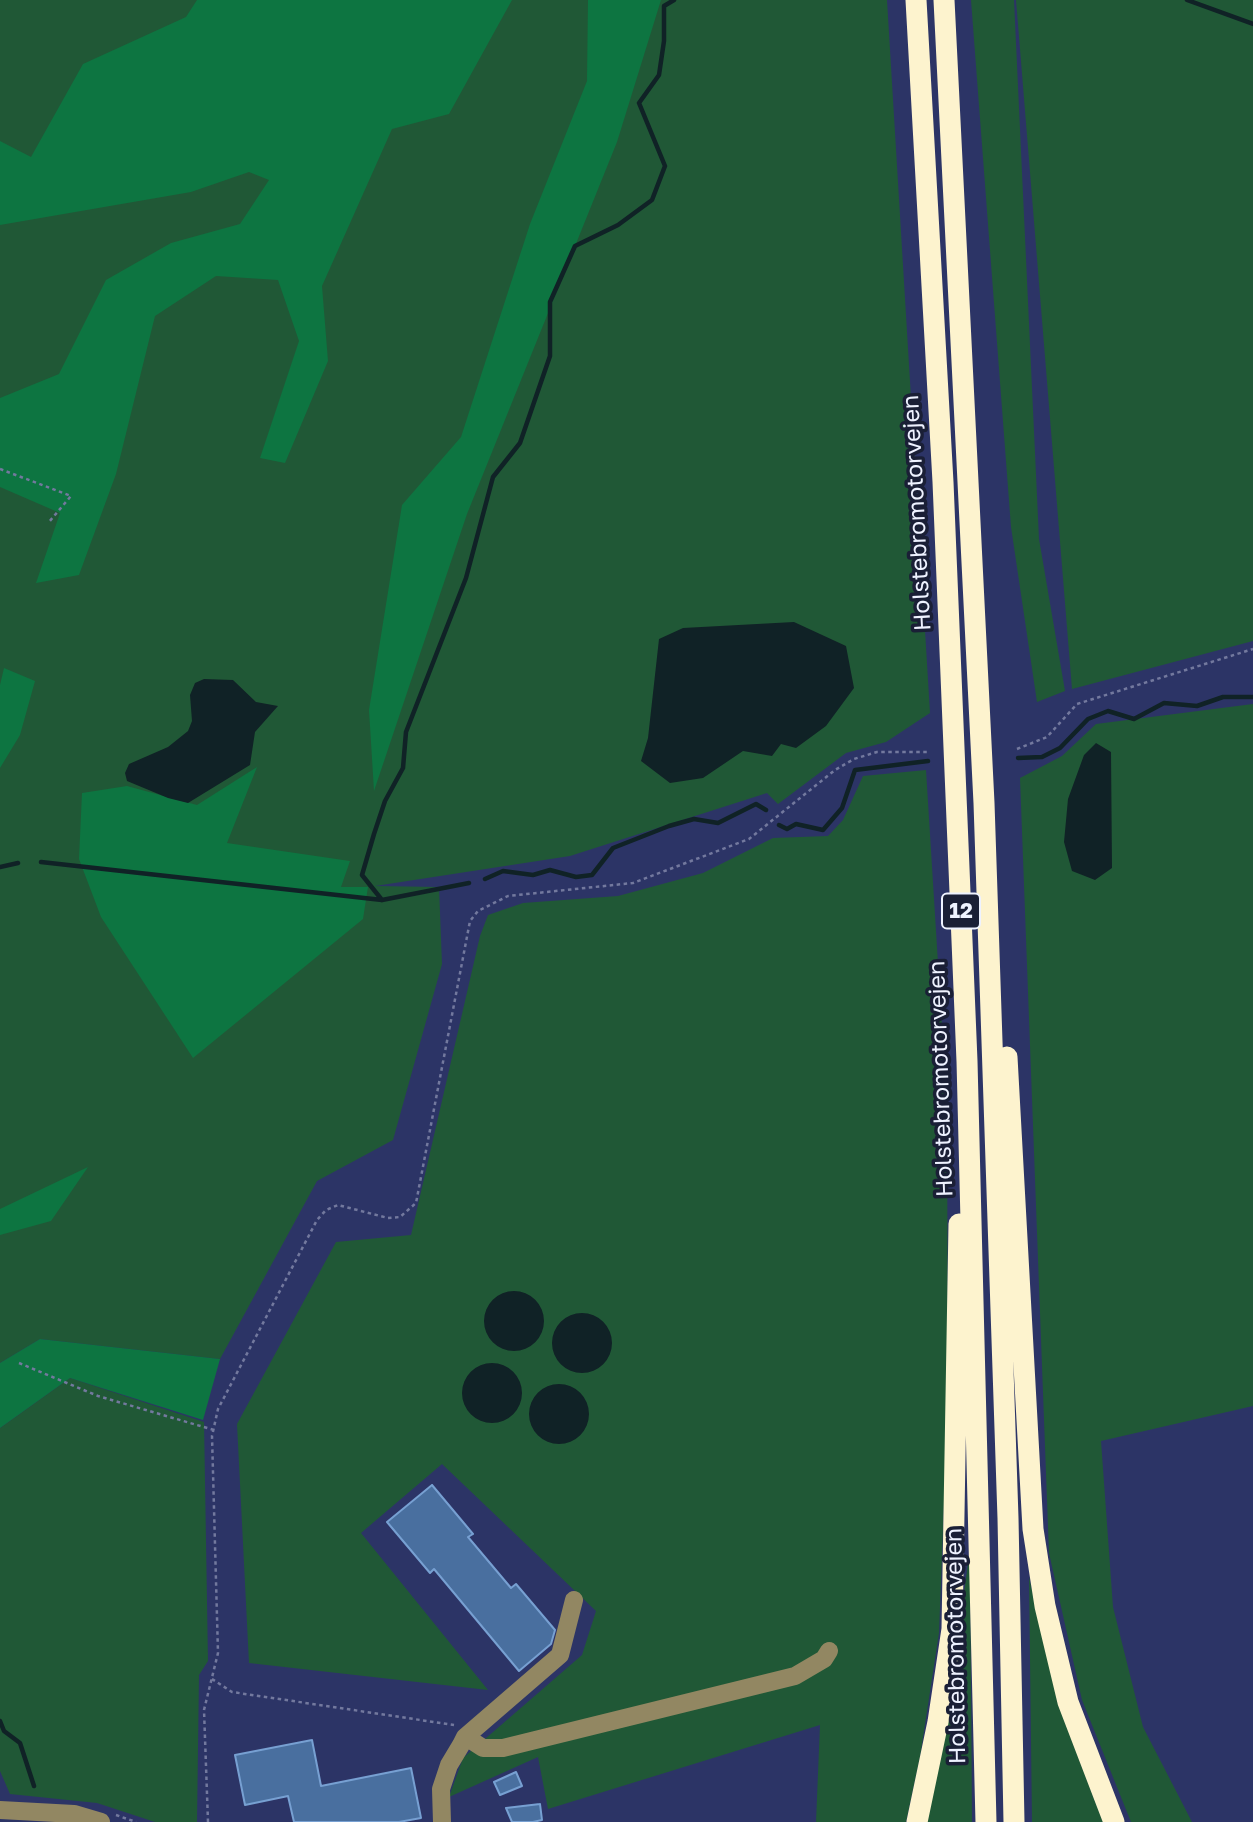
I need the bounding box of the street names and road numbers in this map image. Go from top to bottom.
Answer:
street label: Holstebromotorvejen [897,394,937,632]
road number: 12 [942,894,980,928]
street label: Holstebromotorvejen [923,960,959,1198]
street label: Holstebromotorvejen [940,1528,972,1764]

